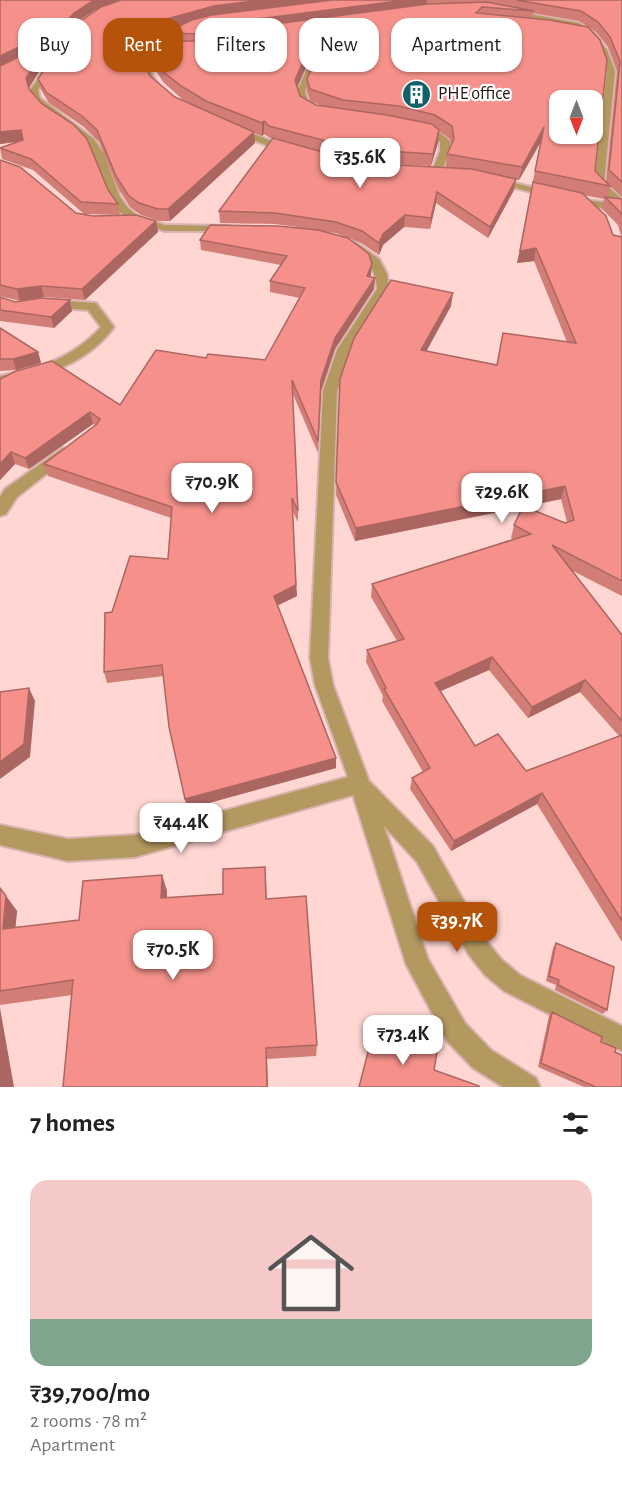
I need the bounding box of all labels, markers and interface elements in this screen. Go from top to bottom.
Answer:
chip: Buy [18,18,91,72]
chip: Rent [103,18,183,72]
chip: Filters [195,18,287,72]
chip: New [299,18,379,72]
chip: Apartment [391,18,522,72]
building icon: PHE office [401,78,433,110]
place label: PHE office [438,85,510,103]
north arrow [549,90,603,144]
map controls [549,90,603,144]
pin: ₹35.6K [311,138,409,189]
text: ₹35.6K [334,147,386,167]
pin: ₹70.9K [163,463,261,514]
text: ₹70.9K [185,472,239,492]
pin: ₹29.6K [453,473,551,524]
text: ₹29.6K [475,482,529,502]
pin: ₹44.4K [132,803,230,854]
text: ₹44.4K [154,812,208,832]
pin: ₹39.7K [408,902,506,953]
text: ₹39.7K [431,911,483,931]
pin: ₹70.5K [124,930,222,981]
text: ₹70.5K [147,939,199,959]
pin: ₹73.4K [354,1015,452,1066]
text: ₹73.4K [377,1024,429,1044]
icon: filters [559,1107,592,1140]
text: 7 homes [30,1110,115,1136]
icon: home [257,1219,365,1327]
text: ₹39,700/mo [30,1380,150,1406]
text: 2 rooms · 78 m² [30,1411,147,1431]
text: Apartment [30,1435,115,1455]

